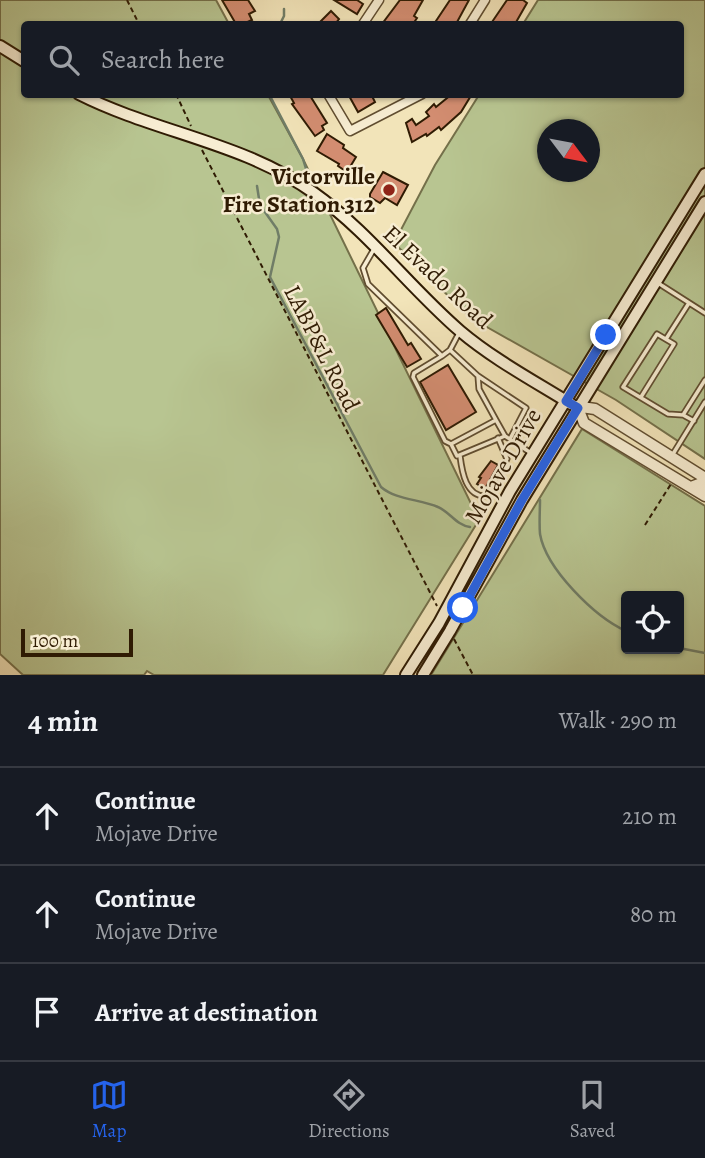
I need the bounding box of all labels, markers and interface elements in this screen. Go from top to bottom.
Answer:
search box [21,21,684,98]
icon: search [45,41,83,79]
text: Search here [101,42,225,77]
north arrow [537,119,600,182]
place label: Victorville Fire Station 312 [223,160,375,220]
marker: Victorville Fire Station 312 [381,182,397,198]
street label: El Evado Road [376,218,500,336]
street label: LABP&L Road [276,279,368,417]
route end [590,319,621,350]
street label: Mojave Drive [457,402,549,530]
map controls [621,591,684,654]
button: locate [621,591,684,654]
route start [447,592,478,623]
scale bar [21,626,133,658]
text: 100 m [32,628,78,654]
text: 4 min [28,701,98,741]
text: Walk · 290 m [559,705,677,736]
text: Continue [95,783,196,818]
icon: ahead [28,797,66,835]
text: 210 m [622,801,677,832]
text: Mojave Drive [95,818,218,849]
text: Continue [95,881,196,916]
icon: ahead [28,895,66,933]
text: 80 m [630,899,677,930]
text: Mojave Drive [95,916,218,947]
icon: arrive [28,993,66,1031]
text: Arrive at destination [95,995,318,1030]
tab: Map [90,1076,128,1144]
tab: Directions [308,1076,390,1144]
tab: Saved [570,1076,615,1144]

